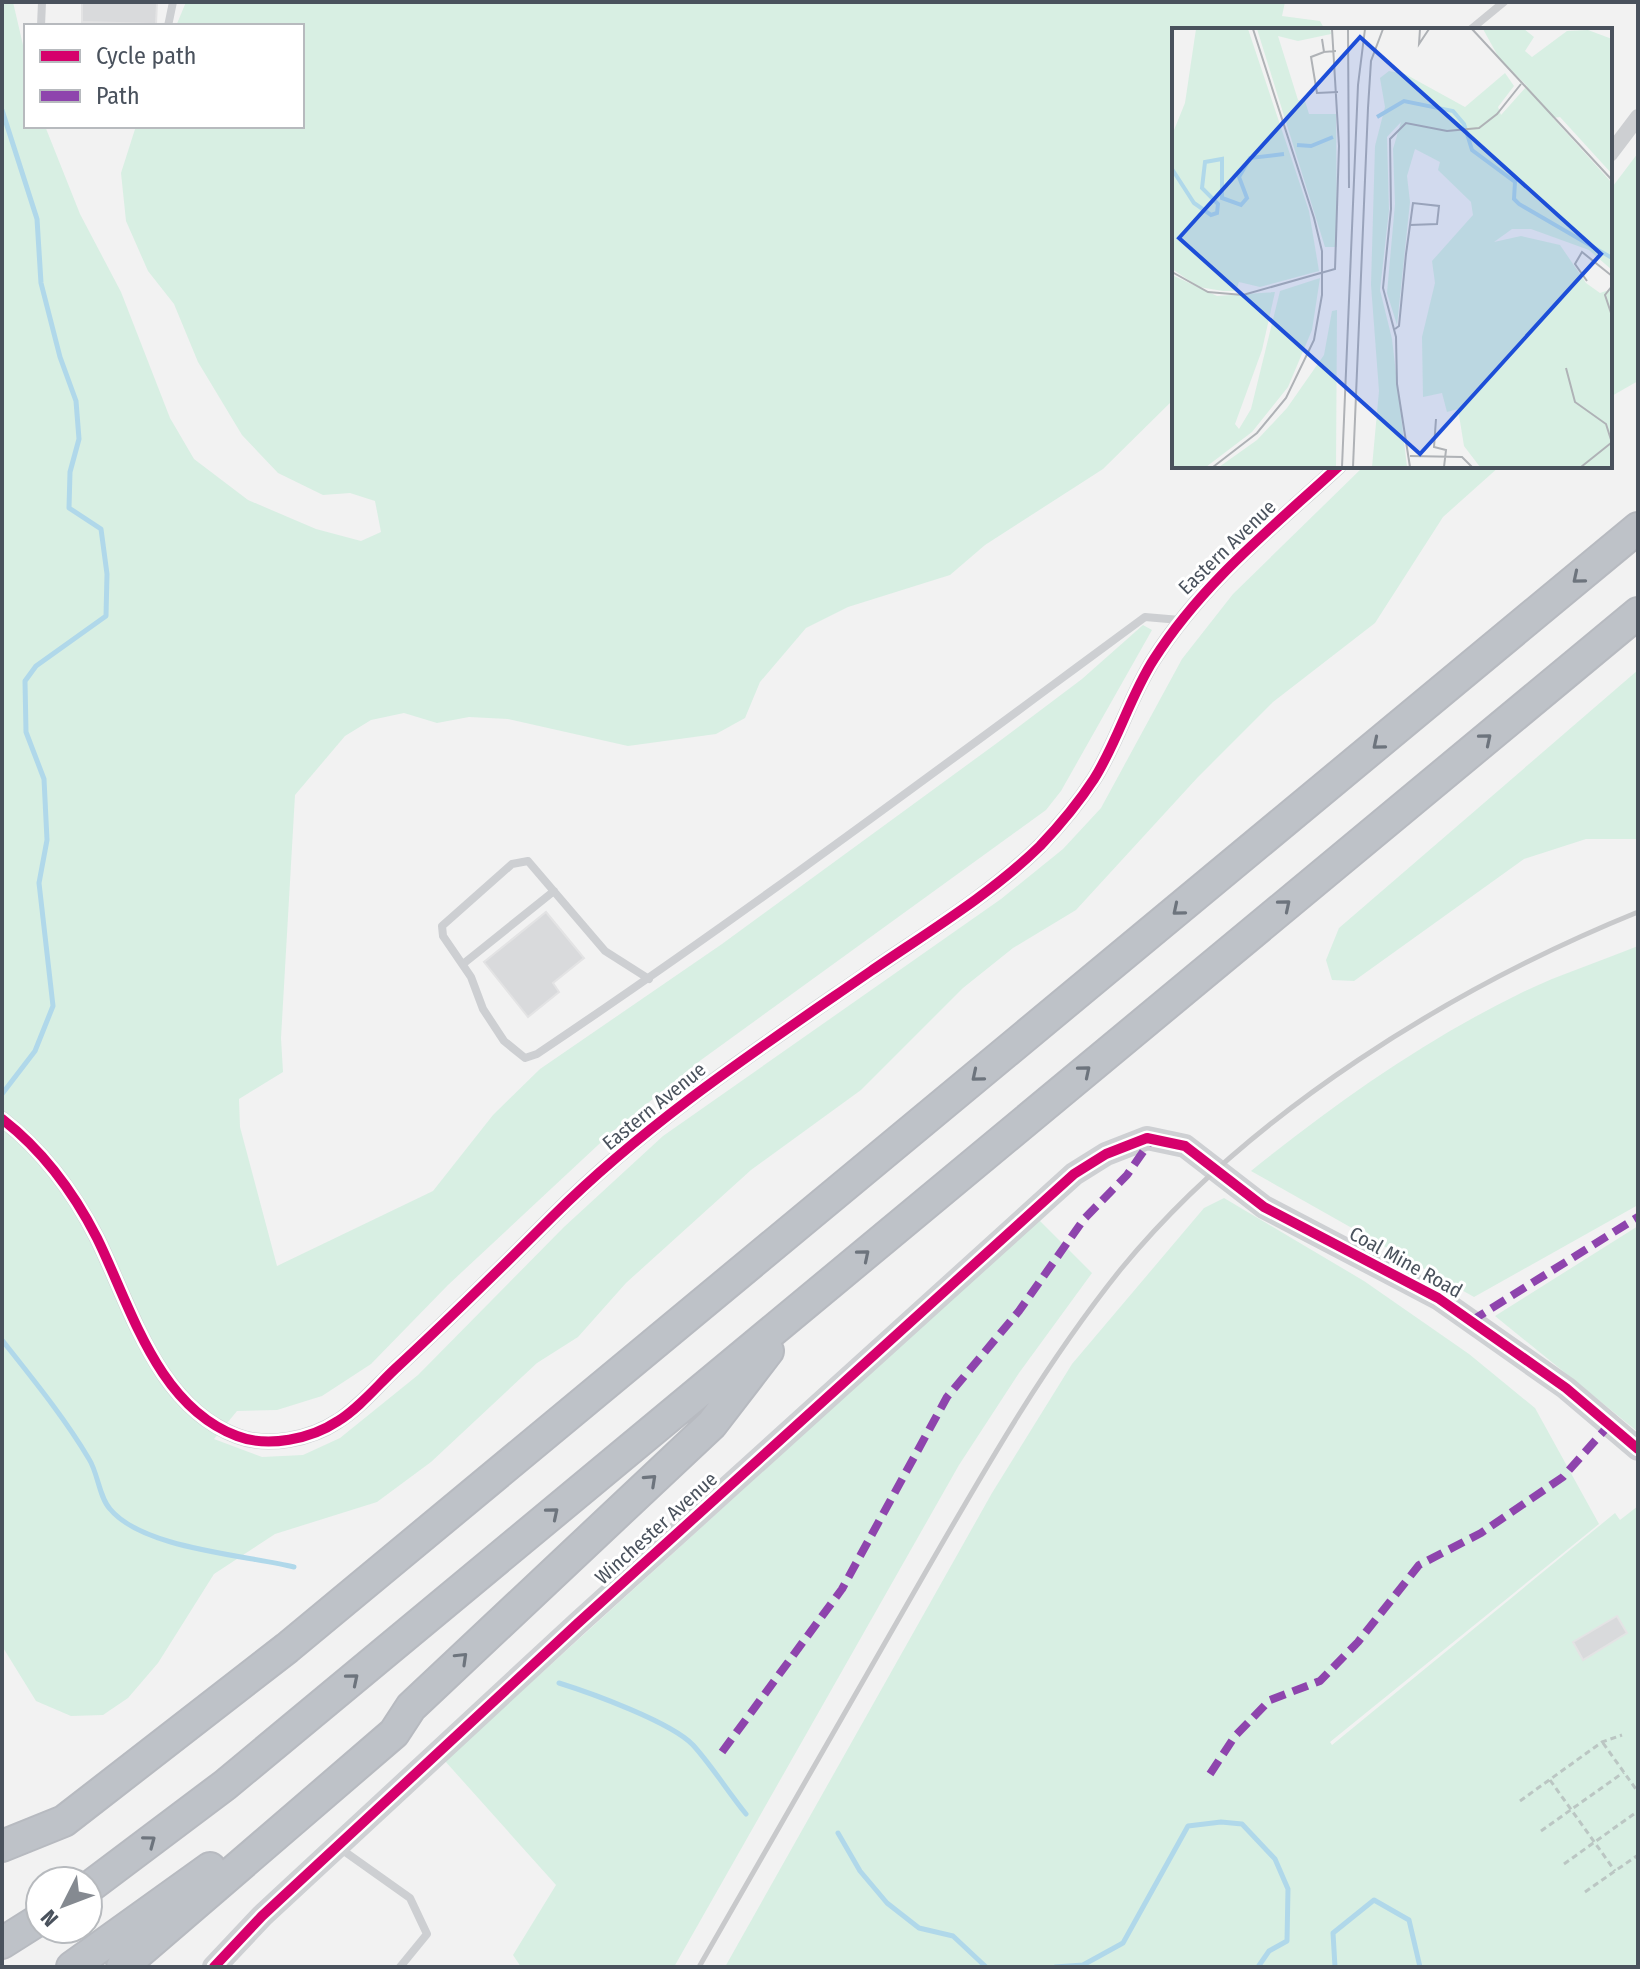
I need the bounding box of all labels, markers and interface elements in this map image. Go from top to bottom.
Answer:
legend [24,24,304,128]
inset map [1172,28,1612,468]
text: Cycle path [96,42,196,70]
text: Path [96,82,140,110]
street label: Eastern Avenue [1173,495,1281,599]
one-way arrow [1573,568,1587,583]
one-way arrow [1373,734,1387,749]
one-way arrow [1476,734,1491,749]
one-way arrow [1172,900,1187,915]
one-way arrow [1276,900,1291,915]
street label: Eastern Avenue [598,1057,710,1155]
one-way arrow [972,1066,987,1081]
one-way arrow [1076,1066,1091,1081]
street label: Coal Mine Road [1345,1221,1467,1303]
one-way arrow [855,1250,869,1265]
street label: Winchester Avenue [590,1467,722,1589]
one-way arrow [642,1475,657,1489]
one-way arrow [544,1508,559,1523]
one-way arrow [453,1653,467,1667]
one-way arrow [344,1674,359,1689]
one-way arrow [142,1837,156,1851]
north arrow [24,1865,104,1945]
text: N [35,1904,64,1932]

